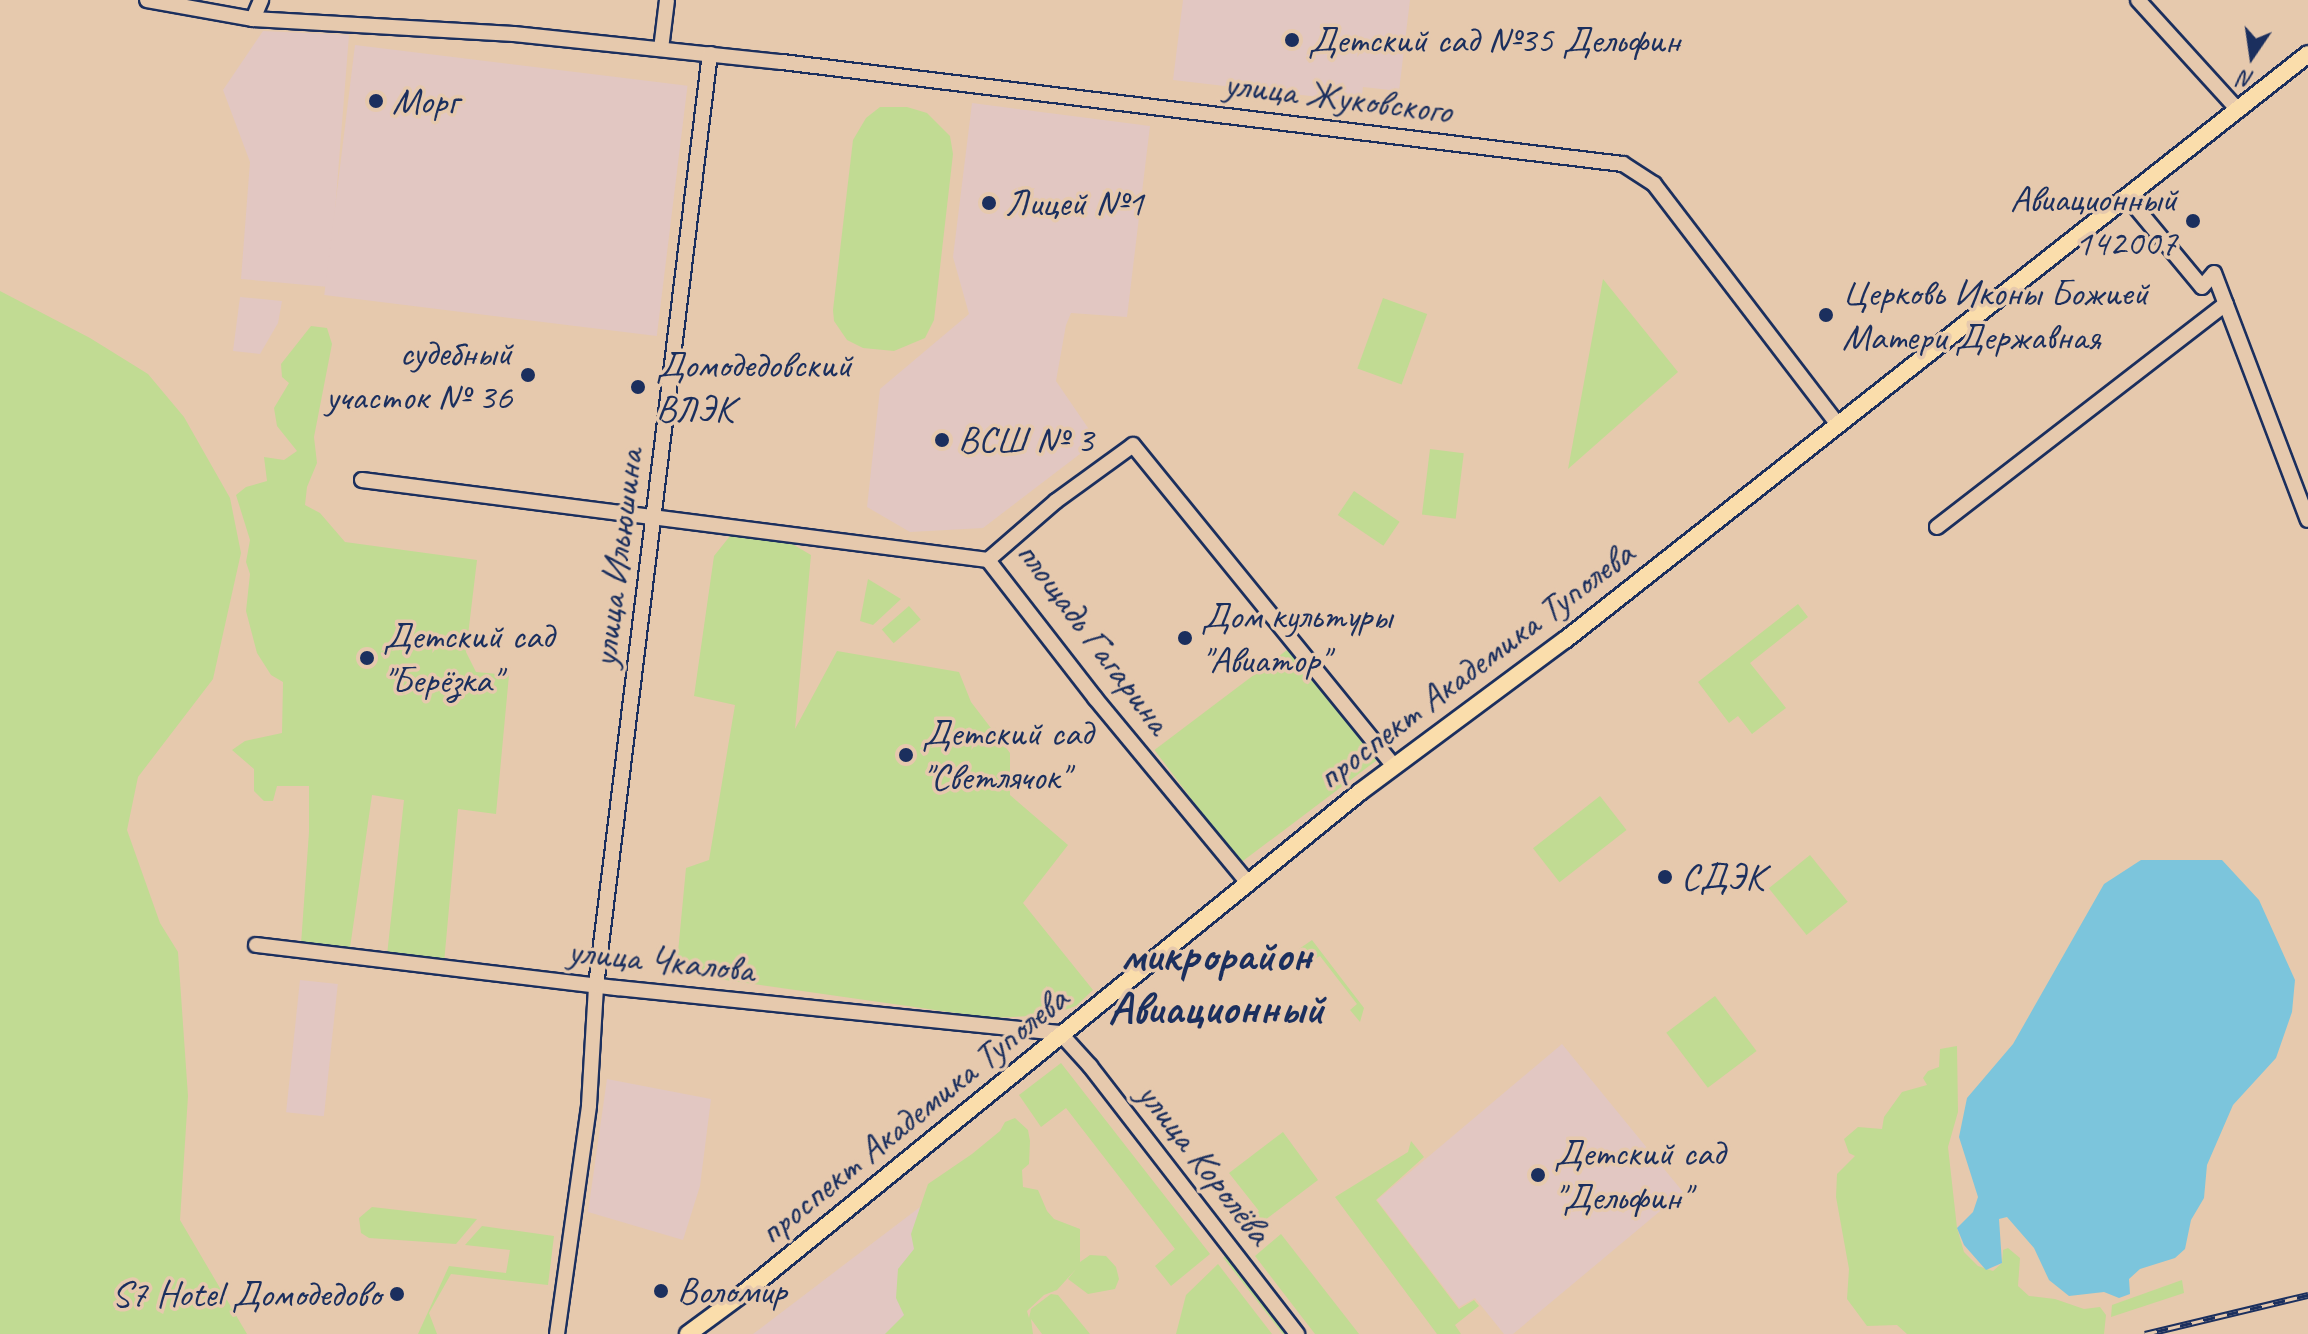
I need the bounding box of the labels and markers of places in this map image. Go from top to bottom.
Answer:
place label: Детский сад №35 Дельфин [1308,17,1680,63]
marker: Детский сад №35 Дельфин [1283,31,1301,49]
place label: Морг [392,78,458,124]
marker: Морг [367,92,385,110]
place label: Авиационный 142007 [2010,176,2177,266]
place label: Лицей №1 [1005,180,1144,226]
marker: Лицей №1 [980,194,998,212]
marker: Авиационный 142007 [2184,212,2202,230]
place label: Церковь Иконы Божией Матери Державная [1842,270,2148,360]
marker: Церковь Иконы Божией Матери Державная [1817,306,1835,324]
place label: судебный участок № 36 [325,330,512,420]
place label: Домодедовский ВЛЭК [656,342,852,432]
marker: судебный участок № 36 [519,366,537,384]
marker: Домодедовский ВЛЭК [627,376,649,398]
place label: ВСШ № 3 [958,417,1093,463]
marker: ВСШ № 3 [933,431,951,449]
place label: Дом культуры "Авиатор" [1201,593,1386,682]
place label: Детский сад "Берёзка" [383,613,553,702]
marker: Дом культуры "Авиатор" [1176,629,1194,647]
marker: Детский сад "Берёзка" [358,649,376,667]
place label: Детский сад "Светлячок" [922,710,1092,800]
marker: Детский сад "Светлячок" [897,746,915,764]
place label: СДЭК [1681,854,1764,900]
marker: СДЭК [1656,868,1674,886]
place label: Детский сад "Дельфин" [1554,1130,1724,1220]
marker: Детский сад "Дельфин" [1529,1166,1547,1184]
place label: Воломир [677,1268,786,1314]
place label: S7 Hotel Домодедово [112,1271,381,1317]
marker: Воломир [652,1282,670,1300]
marker: S7 Hotel Домодедово [388,1285,406,1303]

